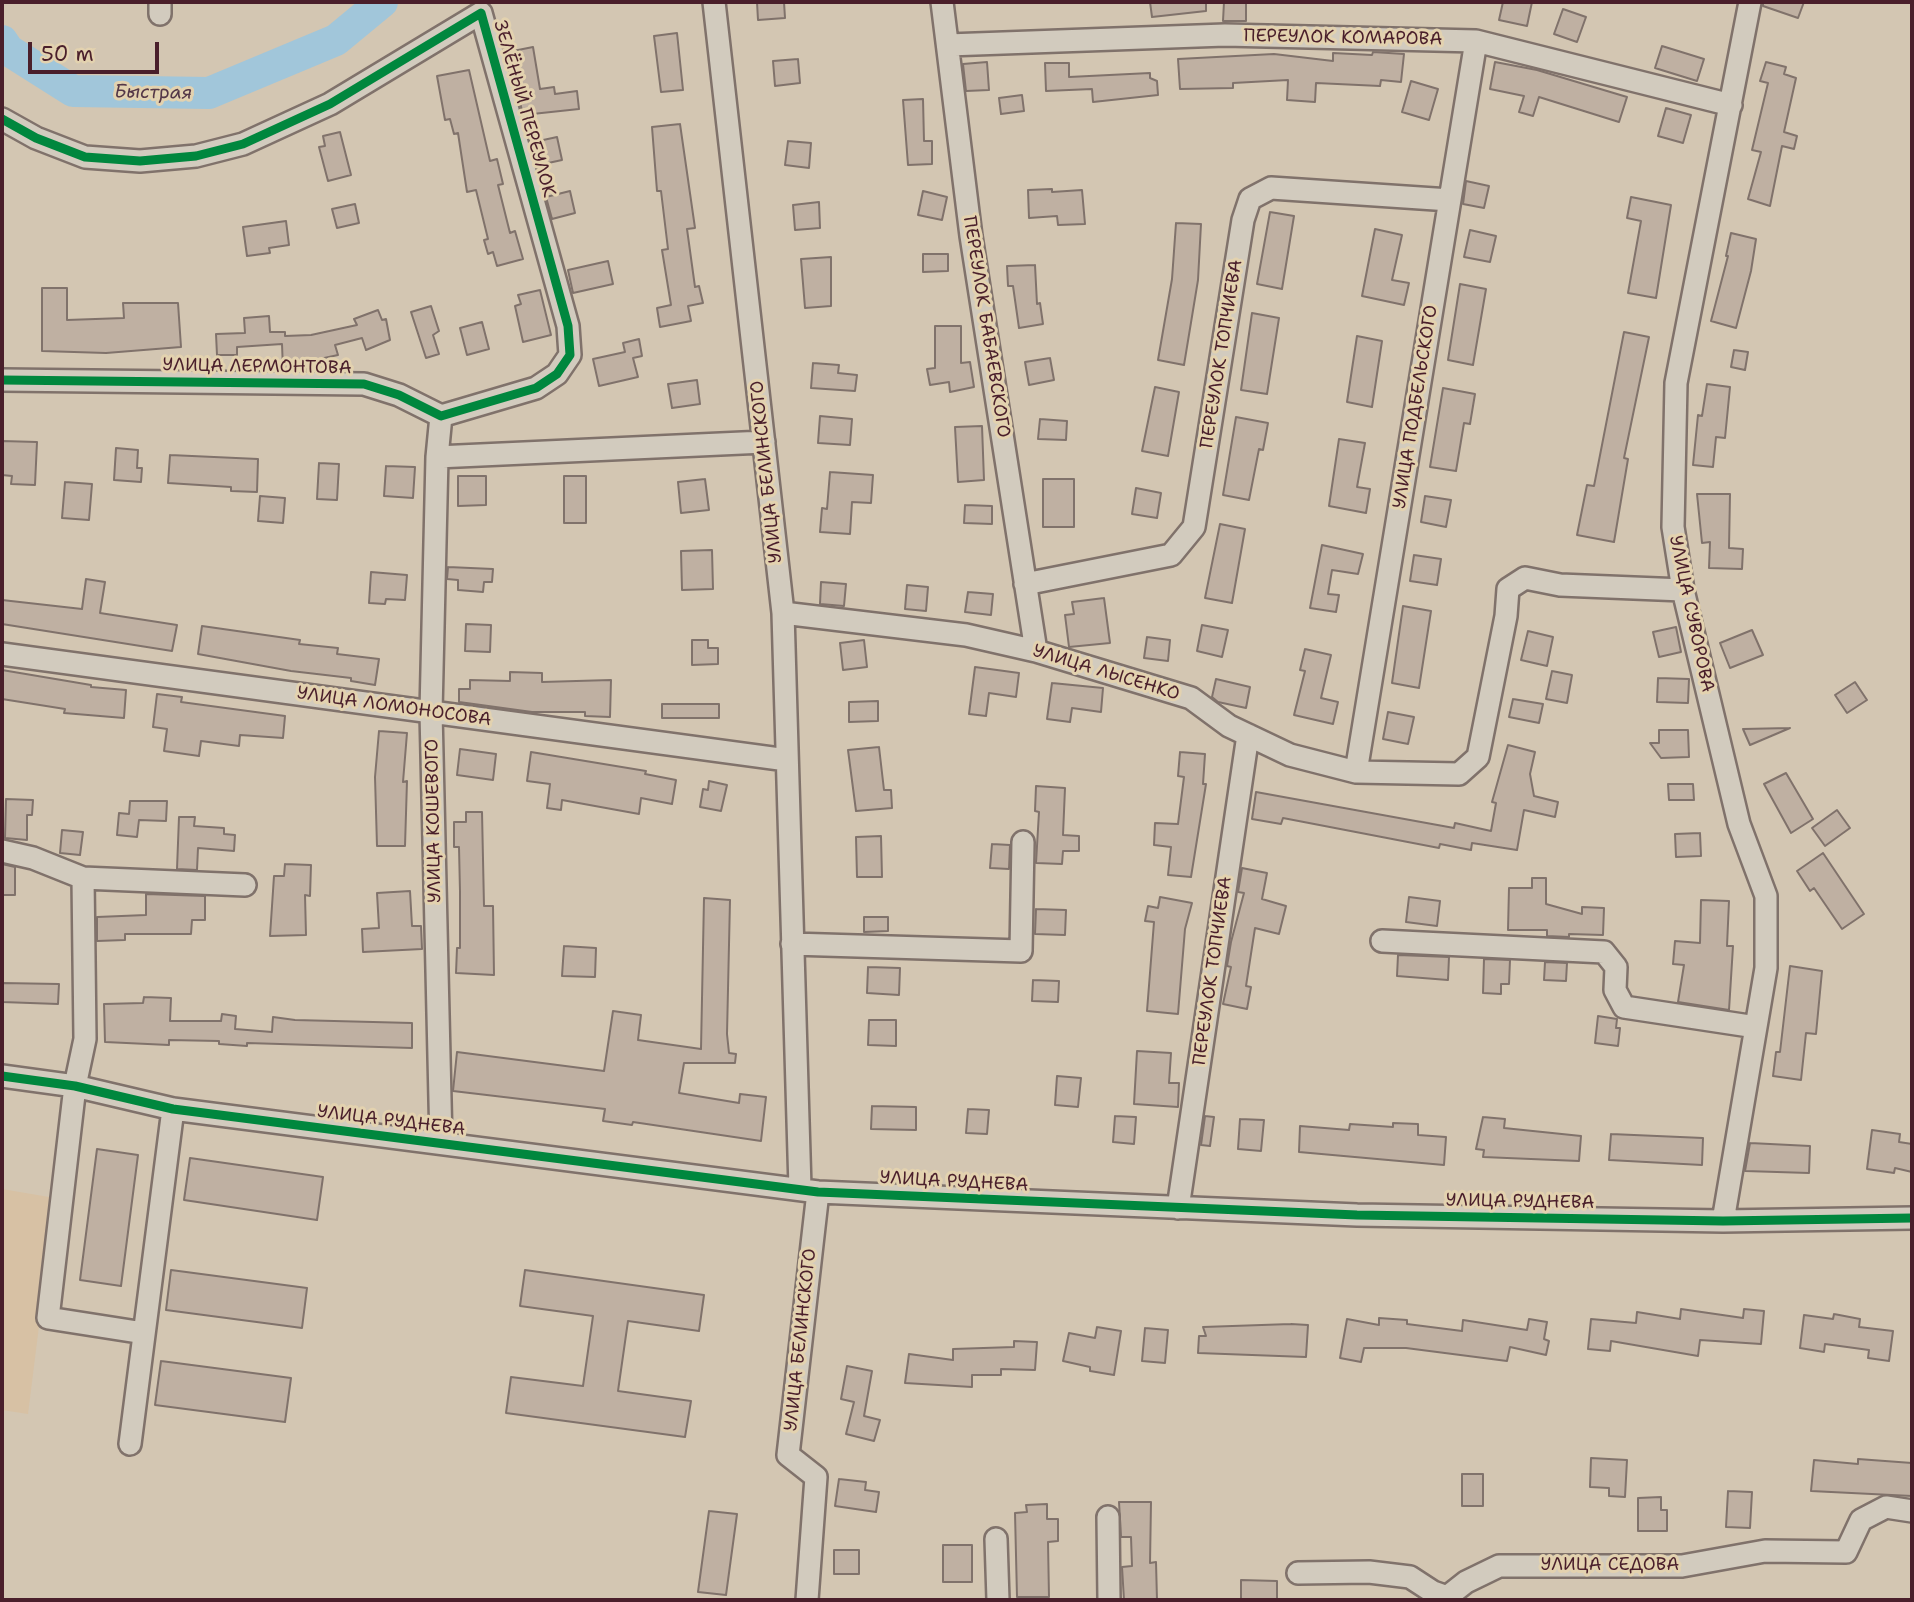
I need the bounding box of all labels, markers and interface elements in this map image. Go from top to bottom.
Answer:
street label: ЗЕЛЁНЫЙ ПЕРЕУЛОК [488,18,560,200]
street label: ПЕРЕУЛОК КОМАРОВА [1243,25,1443,51]
scale bar [32,28,163,72]
text: 50 m [41,40,94,68]
water label: Быстрая [114,81,192,105]
street label: ПЕРЕУЛОК БАБАЕВСКОГО [958,215,1014,439]
street label: ПЕРЕУЛОК ТОПЧИЕВА [1196,258,1248,450]
street label: УЛИЦА ПОДБЕЛЬСКОГО [1389,304,1443,510]
street label: УЛИЦА ЛЕРМОНТОВА [162,355,352,379]
street label: УЛИЦА БЕЛИНСКОГО [747,380,787,564]
street label: УЛИЦА СУВОРОВА [1664,534,1718,694]
street label: УЛИЦА ЛЫСЕНКО [1030,640,1182,706]
street label: УЛИЦА ЛОМОНОСОВА [296,683,492,731]
street label: УЛИЦА КОШЕВОГО [422,739,446,903]
street label: ПЕРЕУЛОК ТОПЧИЕВА [1189,875,1237,1067]
street label: УЛИЦА РУДНЕВА [316,1101,466,1141]
street label: УЛИЦА РУДНЕВА [879,1167,1029,1197]
street label: УЛИЦА РУДНЕВА [1445,1190,1595,1214]
street label: УЛИЦА БЕЛИНСКОГО [781,1248,821,1432]
street label: УЛИЦА СЕДОВА [1541,1554,1679,1576]

